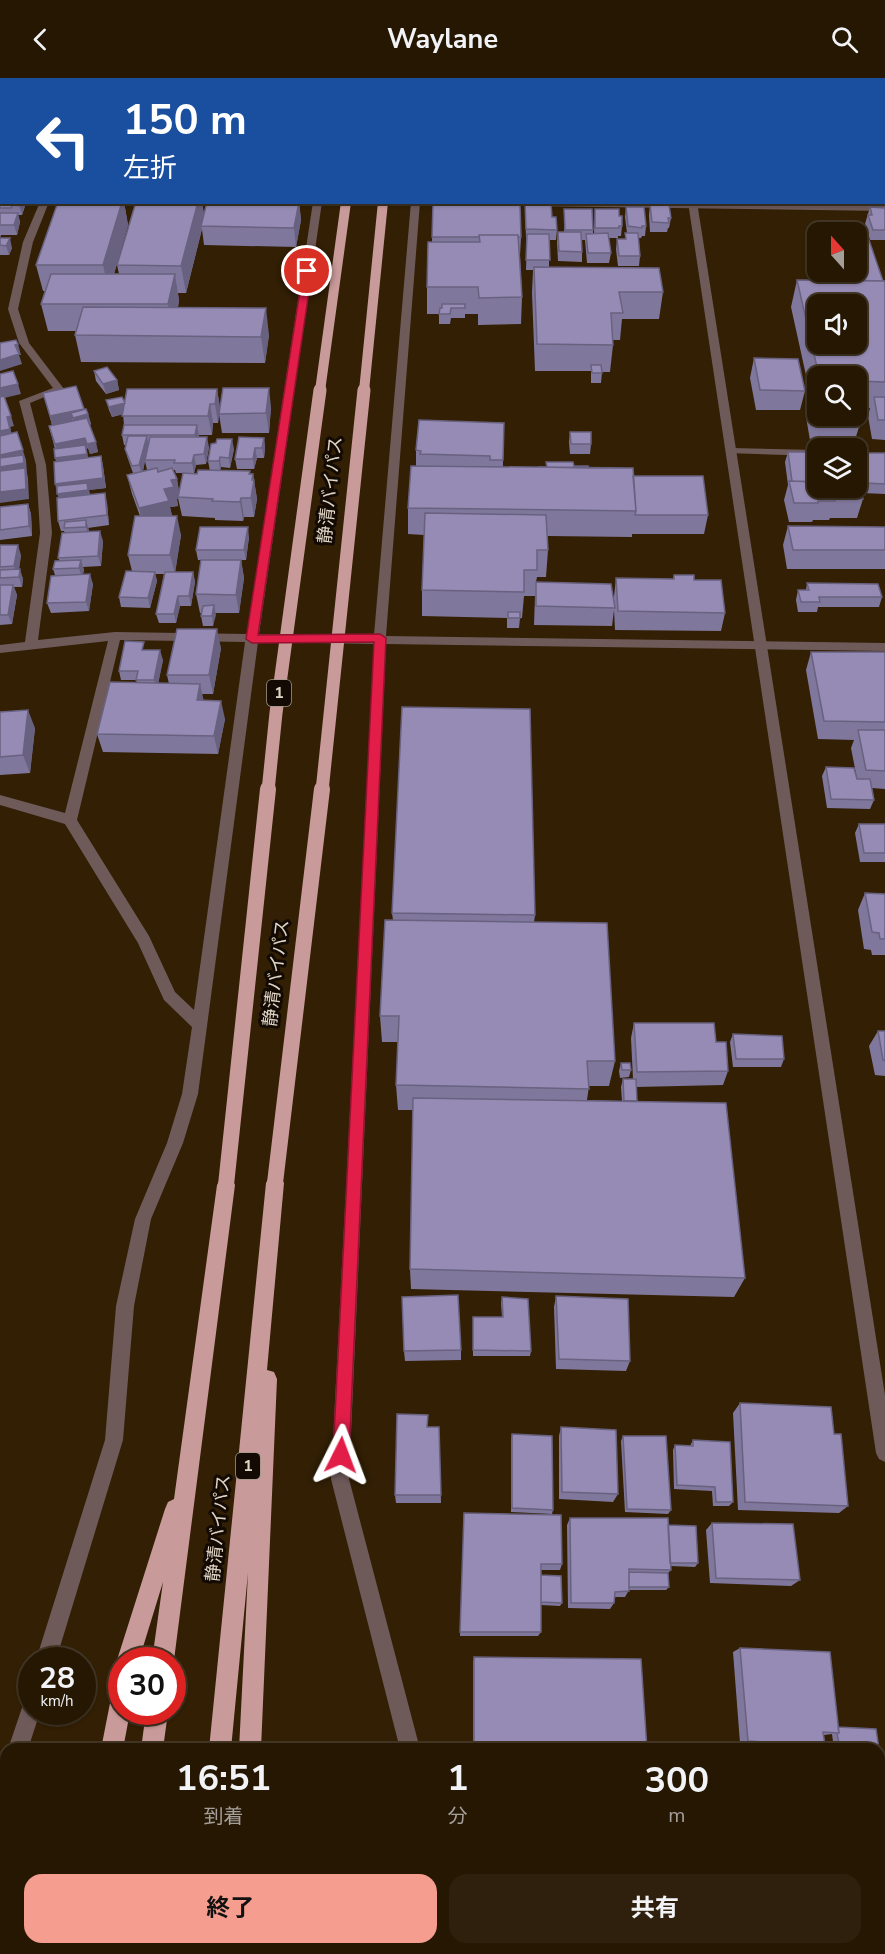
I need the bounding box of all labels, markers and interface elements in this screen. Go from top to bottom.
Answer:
text: Waylane [387,21,498,58]
icon: back [24,23,57,56]
icon: search [828,23,861,56]
text: 150 m [123,92,247,149]
icon: left [24,102,102,180]
text: 左折 [123,150,177,187]
north arrow [807,222,867,282]
map controls [807,222,867,498]
pin [281,245,332,296]
icon: arrive [290,254,323,287]
button: sound [807,294,867,354]
button: search [807,366,867,426]
street label: 静清バイパス [312,435,348,545]
button: layers [807,438,867,498]
road number: 1 [267,680,291,706]
street label: 静清バイパス [258,918,294,1028]
position arrow [309,1423,373,1487]
road number: 1 [236,1453,260,1479]
street label: 静清バイパス [200,1473,236,1583]
speed limit sign: 30 [108,1647,186,1725]
text: 28 [39,1658,75,1699]
text: km/h [40,1691,74,1711]
text: 16:51 [176,1754,271,1803]
text: 1 [447,1754,469,1803]
text: 300 [644,1756,709,1805]
text: m [668,1802,685,1829]
text: 到着 [203,1803,243,1830]
text: 分 [448,1803,468,1830]
button: 終了 [24,1874,437,1943]
button: 共有 [449,1874,861,1943]

